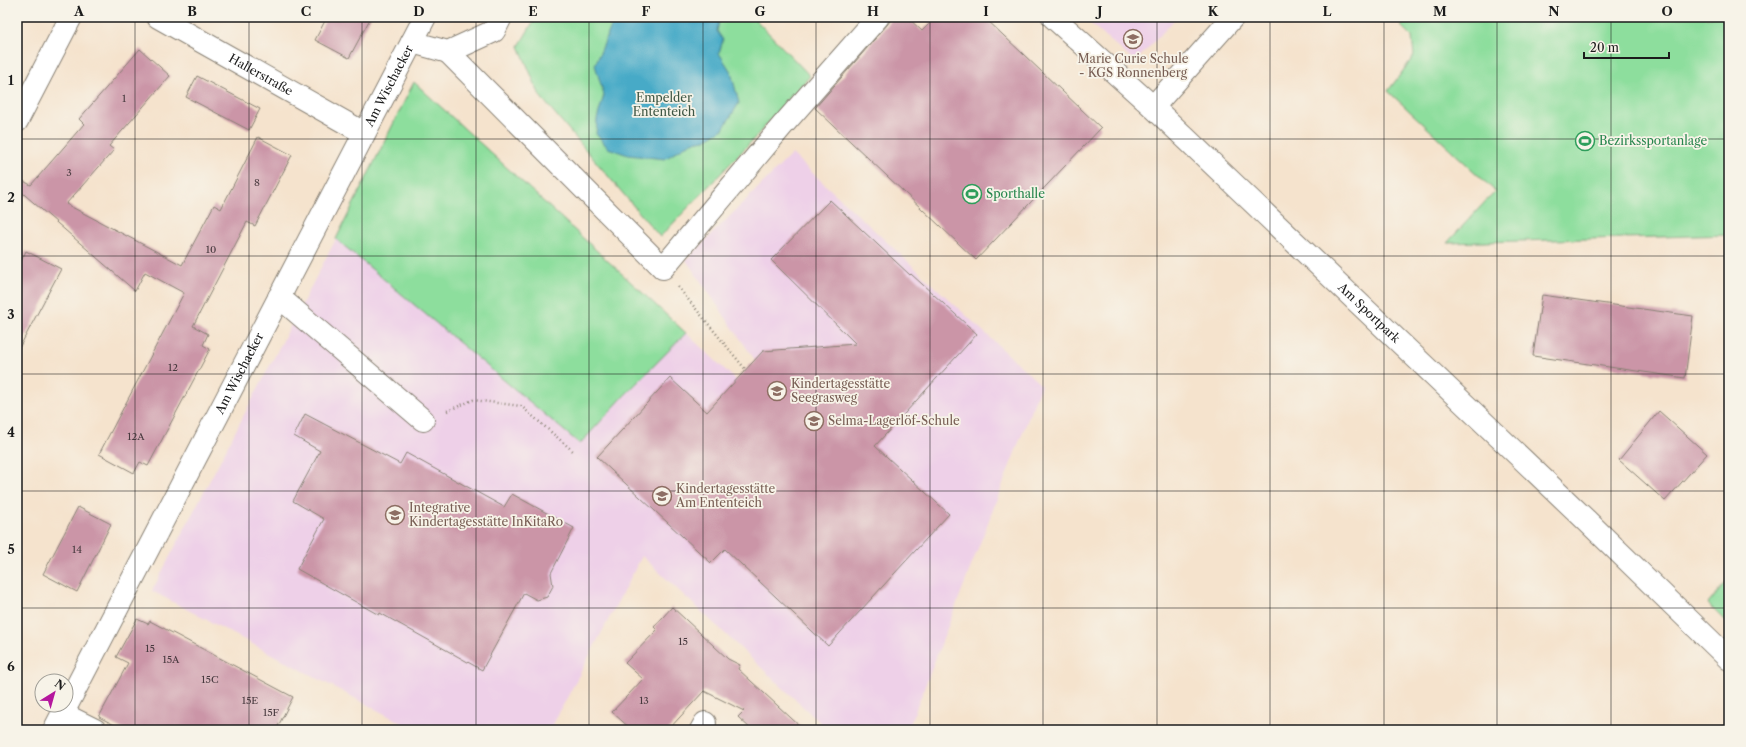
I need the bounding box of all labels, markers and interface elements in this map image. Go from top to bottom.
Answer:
text: A [73,3,85,19]
text: B [187,3,197,19]
text: C [301,3,311,19]
text: D [413,3,425,19]
text: E [528,3,538,19]
text: F [642,3,651,19]
text: G [754,3,766,19]
text: H [867,3,879,19]
text: I [983,3,989,19]
text: J [1095,3,1103,19]
text: K [1208,3,1219,19]
text: L [1323,3,1332,19]
text: M [1433,3,1447,19]
text: N [1548,3,1560,19]
text: O [1661,3,1673,19]
school or university icon: Marie Curie Schule - KGS Ronnenberg [1122,28,1144,50]
scale bar [1584,34,1669,60]
text: 20 m [1590,40,1619,55]
street label: Am Wischacker [361,43,416,130]
street label: Hallerstraße [226,50,296,99]
place label: Marie Curie Schule - KGS Ronnenberg [1078,51,1189,80]
text: 1 [8,72,14,88]
park label: Empelder Ententeich [633,90,696,119]
house number: 1 [122,92,127,105]
sports icon: Bezirkssportanlage [1574,130,1596,152]
place label: Bezirkssportanlage [1599,133,1707,148]
house number: 3 [66,166,72,179]
house number: 8 [254,176,260,189]
sports icon: Sporthalle [961,183,983,205]
place label: Sporthalle [986,186,1045,201]
text: 2 [7,189,15,205]
house number: 10 [206,243,216,256]
street label: Am Sportpark [1334,279,1404,346]
text: 3 [7,306,15,322]
street label: Am Wischacker [211,330,266,417]
house number: 12 [168,361,178,374]
place label: Kindertagesstätte Seegrasweg [791,376,891,405]
school or university icon: Kindertagesstätte Seegrasweg [766,380,788,402]
school or university icon: Selma-Lagerlöf-Schule [803,410,825,432]
place label: Selma-Lagerlöf-Schule [828,413,960,428]
text: 4 [7,424,15,440]
house number: 12A [127,430,145,443]
place label: Kindertagesstätte Am Ententeich [675,481,776,510]
school or university icon: Kindertagesstätte Am Ententeich [651,485,673,507]
place label: Integrative Kindertagesstätte InKitaRo [409,500,563,529]
school or university icon: Integrative Kindertagesstätte InKitaRo [384,504,406,526]
text: 5 [7,541,15,557]
house number: 14 [72,543,82,556]
house number: 15 [678,635,688,648]
house number: 15 [145,642,155,655]
house number: 15A [162,653,180,666]
text: 6 [7,658,15,674]
north arrow [34,673,74,713]
house number: 15C [201,673,219,686]
text: N [52,677,68,694]
house number: 15E [242,694,258,707]
house number: 13 [639,694,649,707]
house number: 15F [263,706,280,719]

